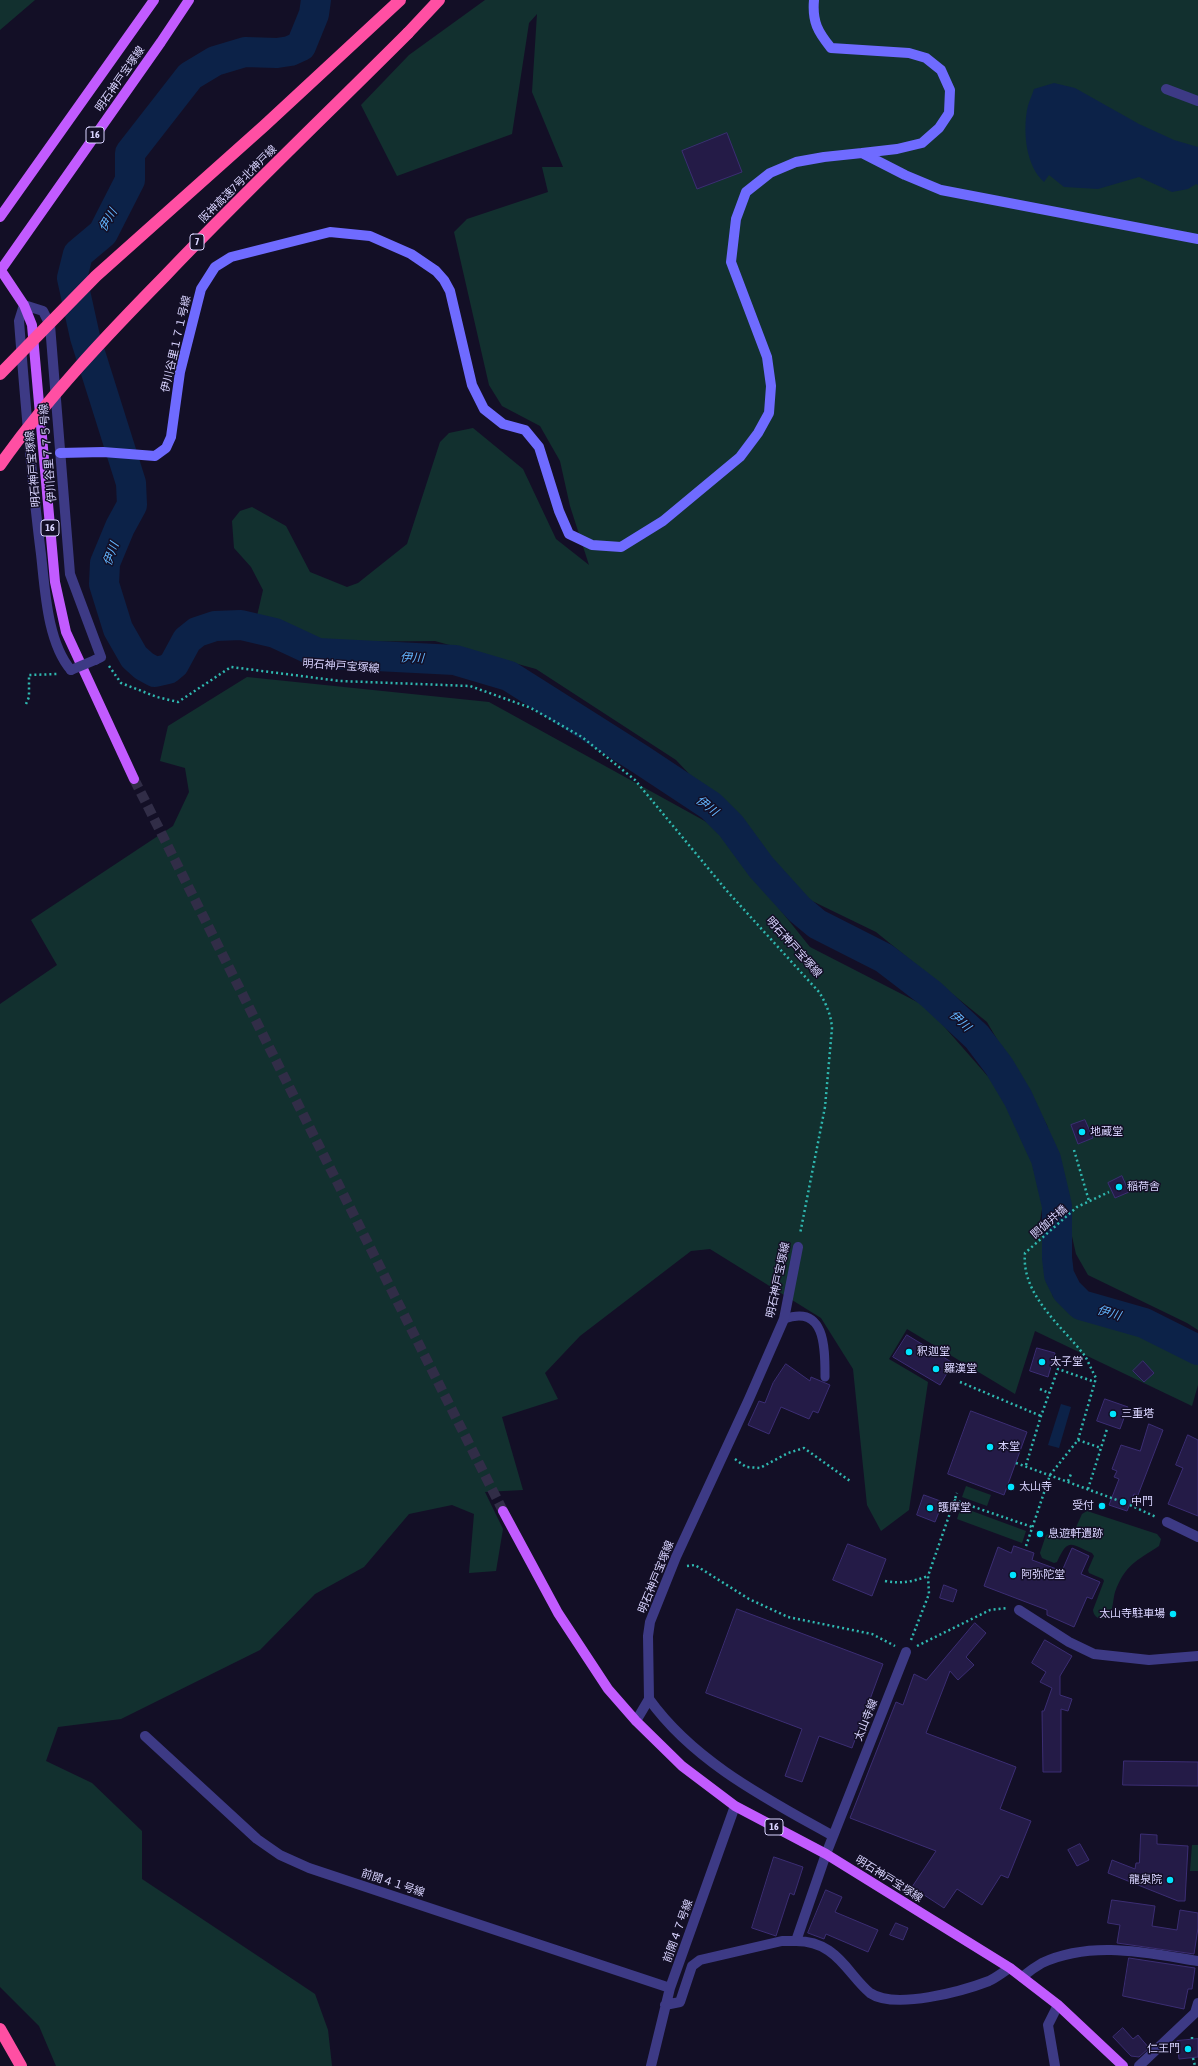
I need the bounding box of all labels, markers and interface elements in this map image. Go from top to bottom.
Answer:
street label: 明石神戸宝塚線 [93,44,147,114]
road number: 16 [86,127,104,143]
street label: 阪神高速7号北神戸線 [197,143,279,225]
water label: 伊川 [96,206,120,234]
road number: 7 [190,234,204,250]
street label: 伊川谷里１７１号線 [158,294,194,394]
street label: 伊川谷里７７５号線 [37,403,59,503]
street label: 明石神戸宝塚線 [23,430,43,508]
road number: 16 [41,520,59,536]
water label: 伊川 [100,540,122,568]
water label: 伊川 [400,650,424,666]
street label: 明石神戸宝塚線 [302,657,380,675]
water label: 伊川 [693,793,721,819]
street label: 明石神戸宝塚線 [763,914,825,980]
water label: 伊川 [946,1008,974,1034]
place label: 地蔵堂 [1090,1125,1123,1139]
marker: 地蔵堂 [1077,1127,1087,1137]
place label: 稲荷舎 [1127,1180,1160,1194]
marker: 稲荷舎 [1114,1182,1124,1192]
street label: 閼伽井橋 [1028,1203,1070,1241]
street label: 明石神戸宝塚線 [764,1241,792,1319]
water label: 伊川 [1095,1303,1123,1323]
place label: 釈迦堂 [917,1345,950,1359]
marker: 釈迦堂 [904,1347,914,1357]
place label: 太子堂 [1050,1355,1083,1369]
marker: 太子堂 [1037,1357,1047,1367]
place label: 羅漢堂 [944,1362,977,1376]
marker: 羅漢堂 [931,1364,941,1374]
place label: 三重塔 [1121,1407,1154,1421]
marker: 三重塔 [1108,1409,1118,1419]
place label: 本堂 [998,1440,1020,1454]
marker: 本堂 [985,1442,995,1452]
place label: 太山寺 [1019,1480,1052,1494]
marker: 太山寺 [1006,1482,1016,1492]
place label: 中門 [1131,1495,1153,1509]
marker: 中門 [1118,1497,1128,1507]
place label: 受付 [1072,1499,1094,1513]
place label: 護摩堂 [938,1501,971,1515]
marker: 受付 [1097,1501,1107,1511]
marker: 護摩堂 [925,1503,935,1513]
place label: 息遊軒遺跡 [1048,1527,1103,1541]
marker: 息遊軒遺跡 [1035,1529,1045,1539]
street label: 明石神戸宝塚線 [635,1539,677,1615]
place label: 阿弥陀堂 [1021,1568,1065,1582]
marker: 阿弥陀堂 [1008,1570,1018,1580]
place label: 太山寺駐車場 [1099,1607,1165,1621]
marker: 太山寺駐車場 [1168,1609,1178,1619]
street label: 太山寺線 [852,1697,880,1743]
road number: 16 [765,1819,783,1835]
street label: 明石神戸宝塚線 [853,1853,925,1905]
street label: 前開４１号線 [360,1867,426,1899]
place label: 龍泉院 [1129,1873,1162,1887]
marker: 龍泉院 [1165,1875,1175,1885]
street label: 前開４７号線 [661,1898,695,1964]
place label: 仁王門 [1147,2042,1180,2056]
marker: 仁王門 [1183,2044,1193,2054]

